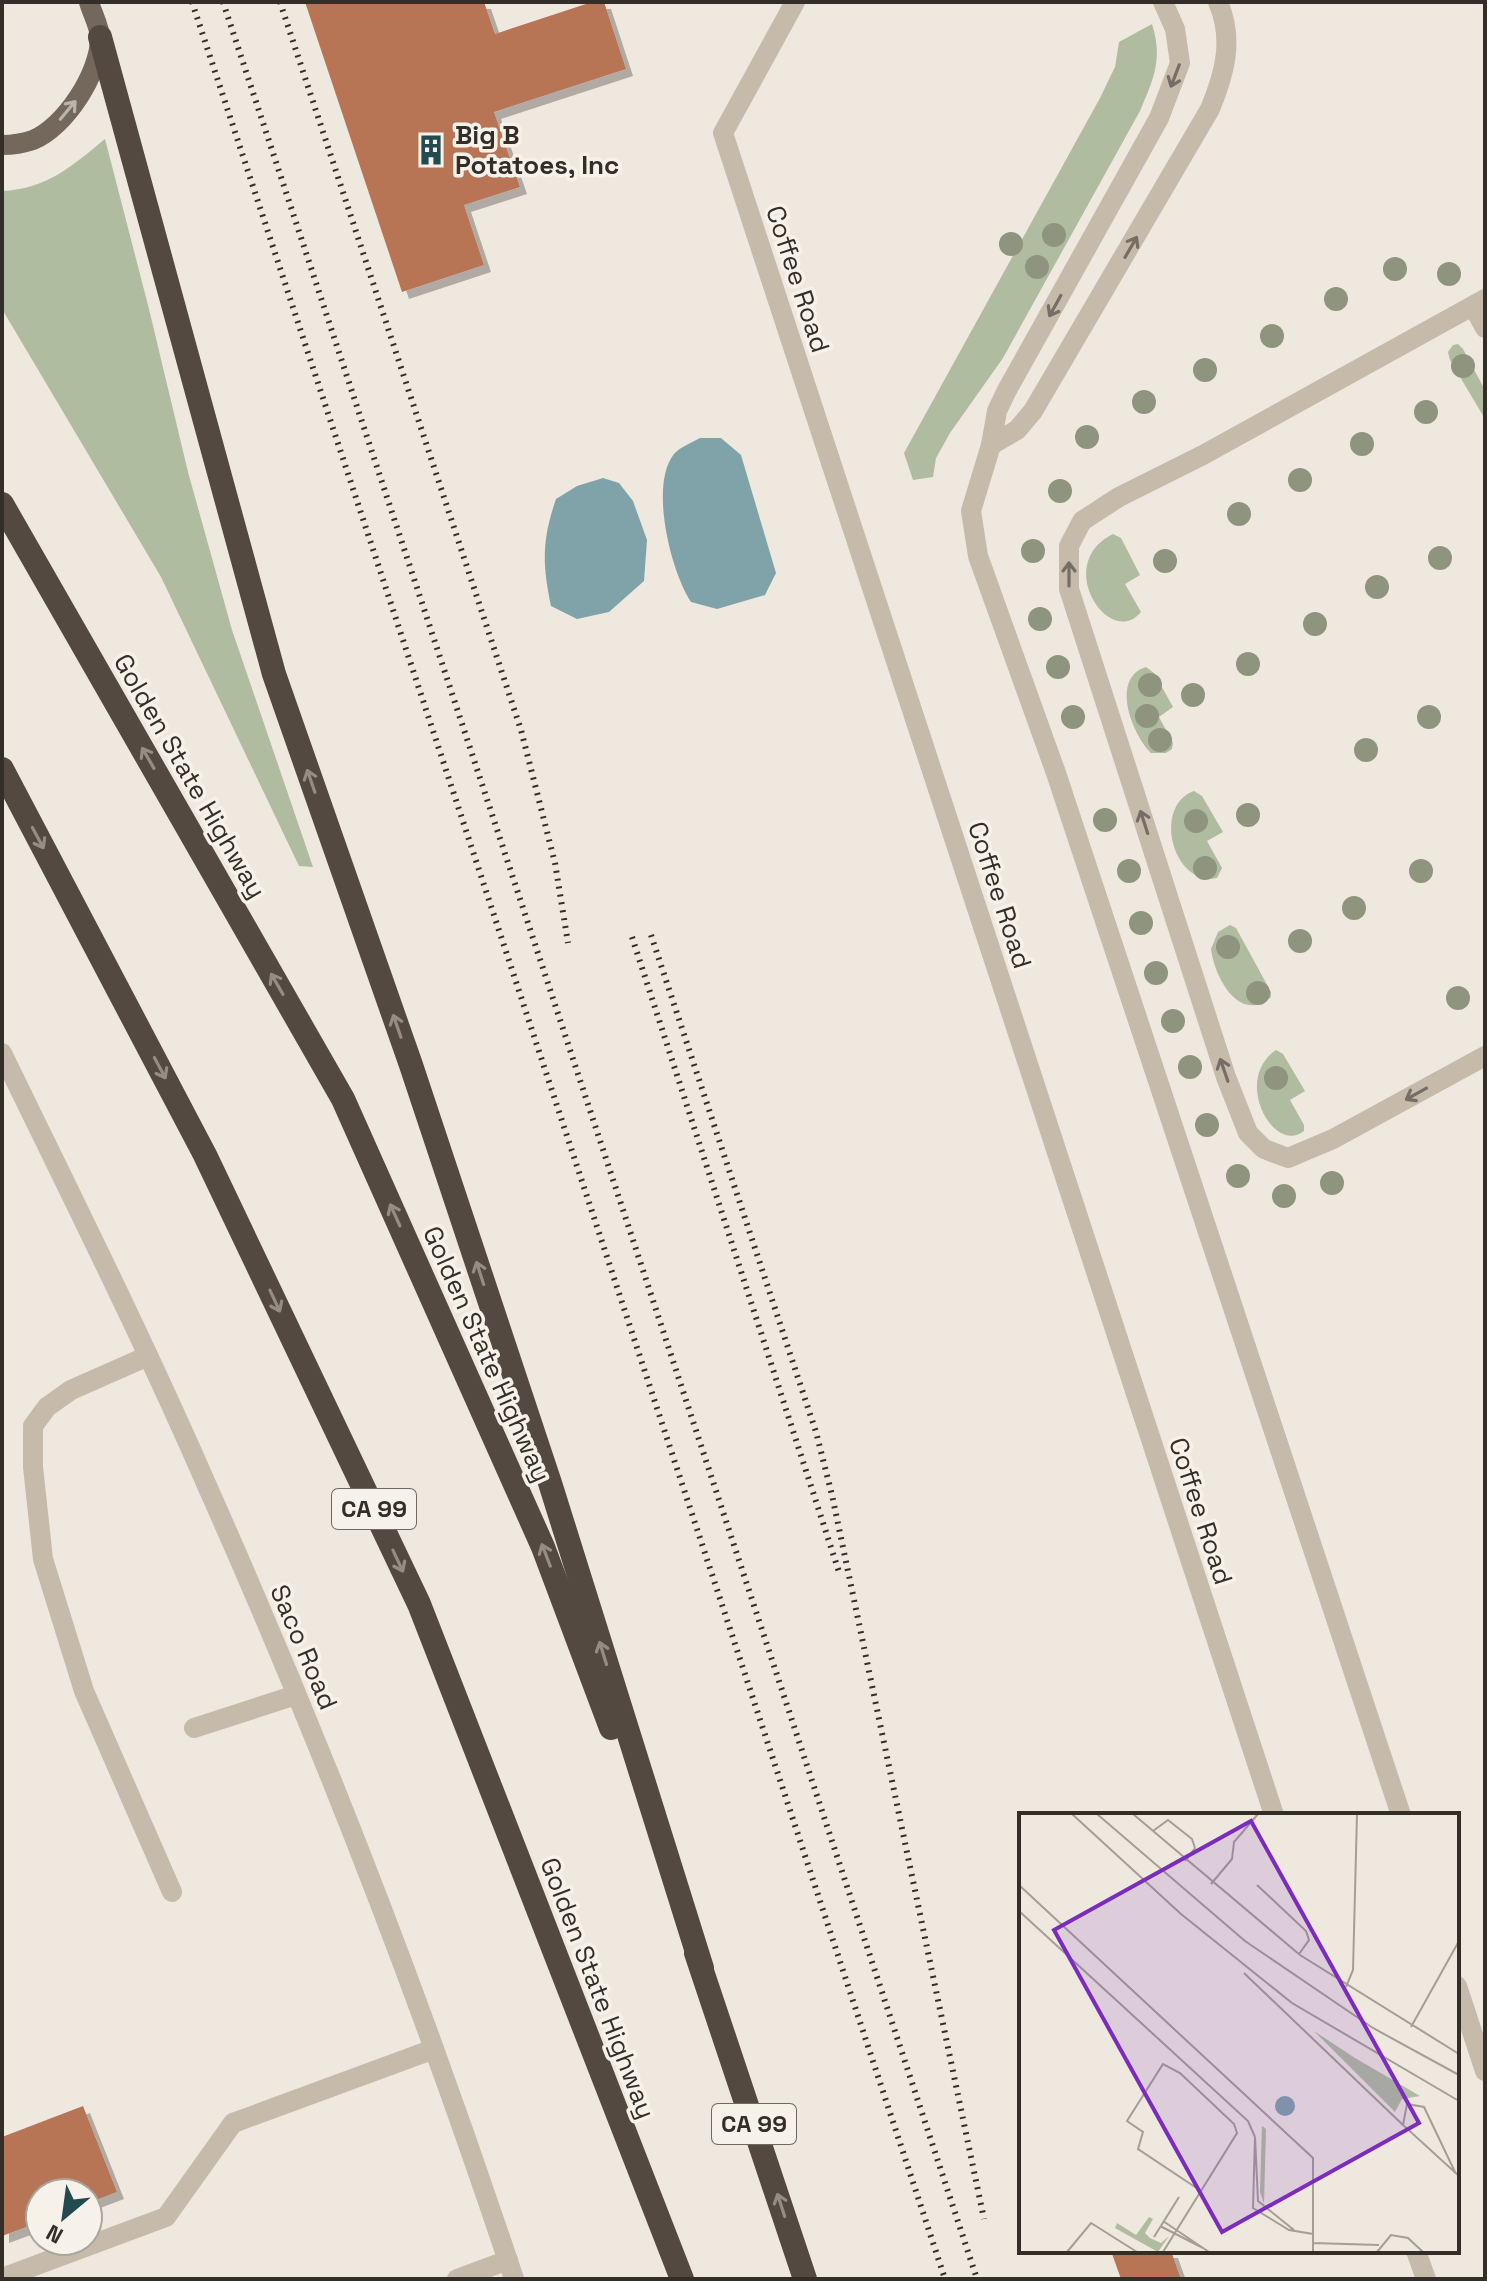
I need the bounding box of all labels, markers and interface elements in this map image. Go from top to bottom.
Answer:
one-way arrow [1167,63,1181,88]
one-way arrow [59,101,77,121]
place label: Big B Potatoes, Inc [455,118,619,182]
building icon: Big B Potatoes, Inc [414,133,448,167]
street label: Coffee Road [758,201,838,357]
one-way arrow [1123,236,1139,259]
one-way arrow [1047,294,1063,317]
one-way arrow [1061,561,1077,588]
street label: Golden State Highway [106,648,274,904]
one-way arrow [140,747,156,770]
one-way arrow [303,769,318,794]
one-way arrow [1136,810,1151,835]
street label: Coffee Road [960,817,1040,973]
one-way arrow [31,825,47,849]
one-way arrow [269,972,284,996]
one-way arrow [389,1014,404,1039]
one-way arrow [152,1055,168,1079]
one-way arrow [1215,1057,1230,1082]
one-way arrow [1405,1086,1429,1102]
one-way arrow [386,1203,401,1228]
street label: Golden State Highway [415,1221,559,1487]
one-way arrow [472,1261,486,1286]
one-way arrow [268,1288,283,1312]
street label: Coffee Road [1161,1433,1241,1589]
road number: CA 99 [332,1489,416,1529]
one-way arrow [537,1543,552,1568]
one-way arrow [391,1549,406,1573]
street label: Saco Road [262,1579,346,1715]
one-way arrow [595,1641,610,1666]
inset map [1019,1813,1459,2253]
street label: Golden State Highway [533,1853,663,2123]
road number: CA 99 [712,2104,796,2144]
north arrow [24,2177,104,2257]
one-way arrow [772,2193,787,2218]
text: N [41,2219,68,2250]

